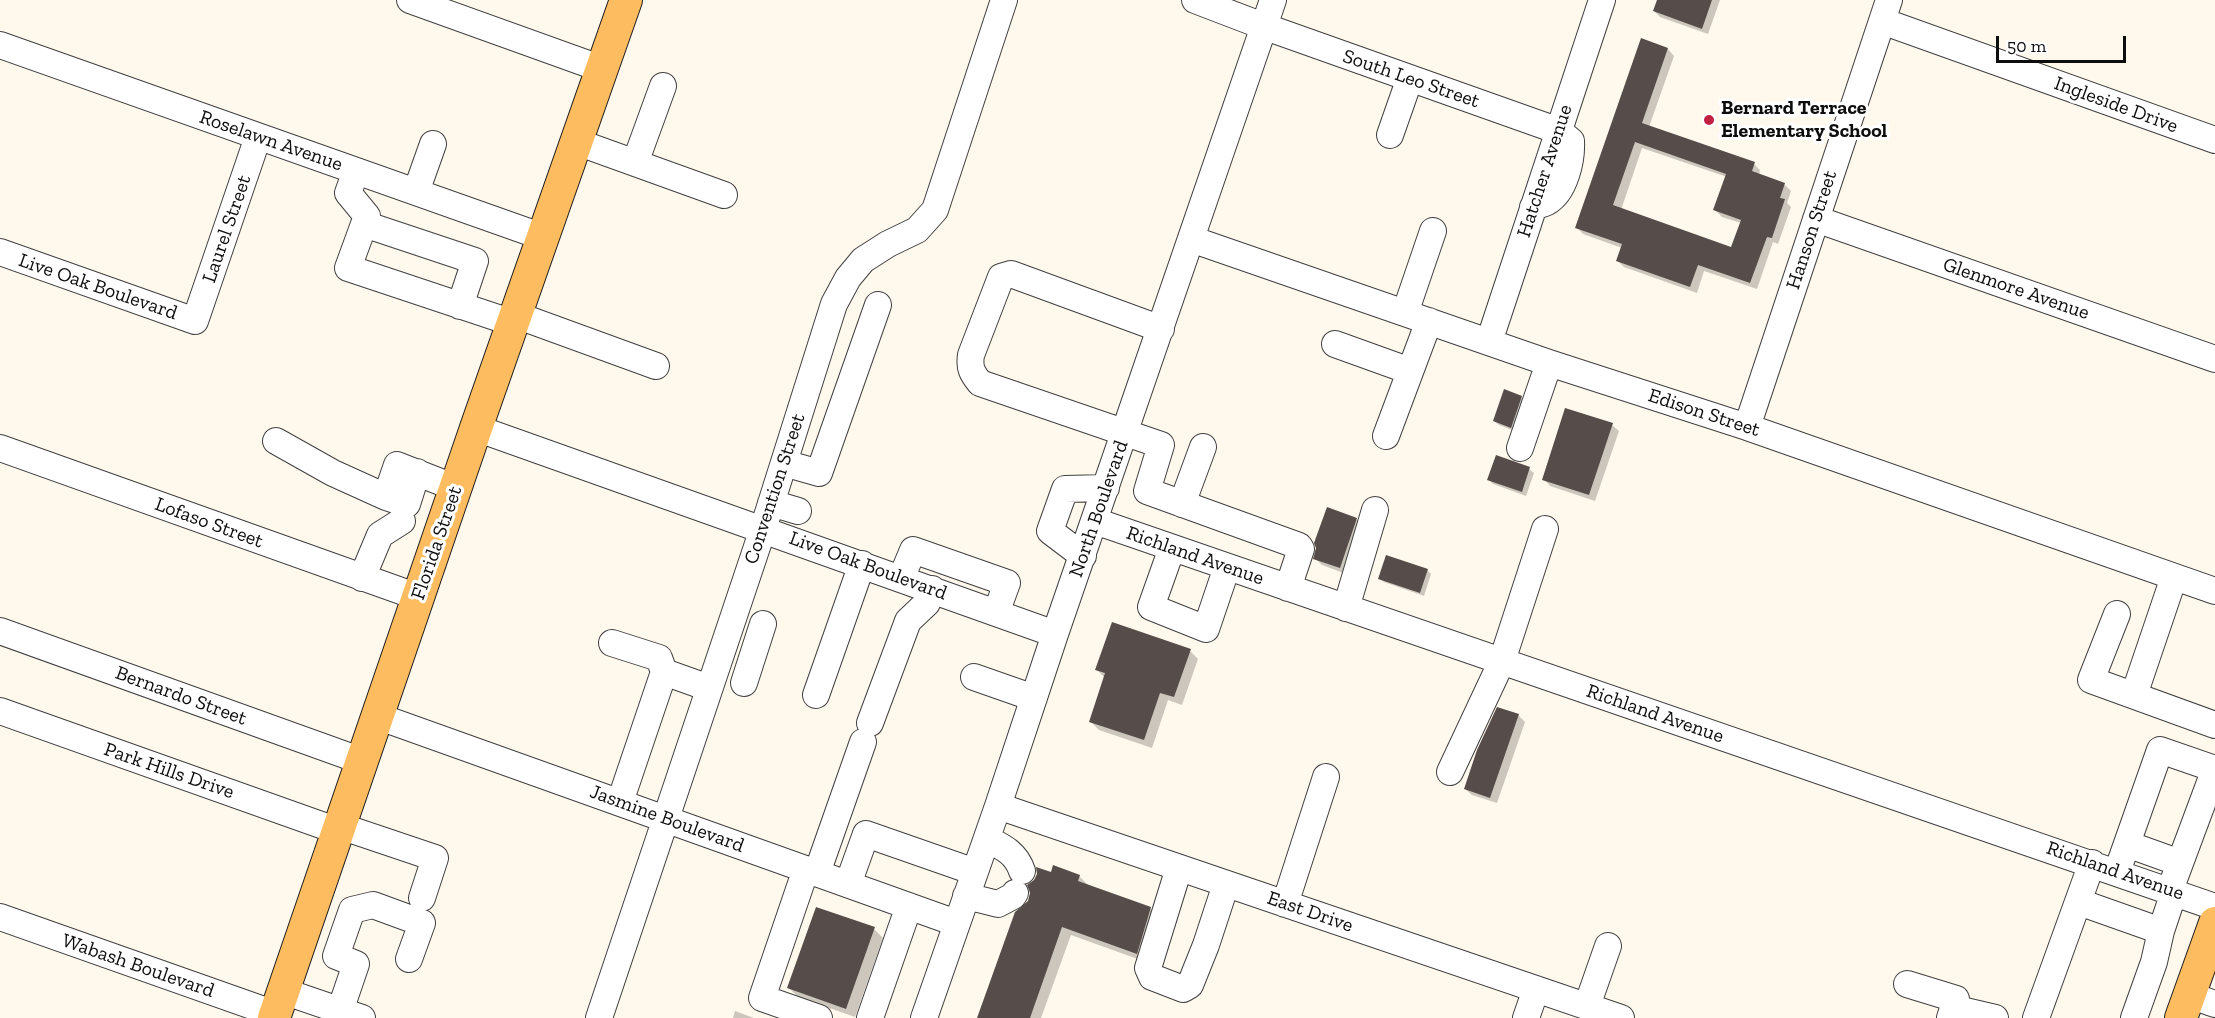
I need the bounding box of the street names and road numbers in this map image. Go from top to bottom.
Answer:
street label: South Leo Street [1339,44,1483,114]
street label: Ingleside Drive [2051,72,2181,138]
street label: Hatcher Avenue [1512,102,1578,240]
street label: Roselawn Avenue [196,105,346,177]
street label: Hanson Street [1781,167,1843,293]
street label: Laurel Street [197,172,257,286]
street label: Live Oak Boulevard [16,249,180,325]
street label: Glenmore Avenue [1940,253,2092,325]
street label: Edison Street [1645,384,1763,442]
street label: Convention Street [739,411,811,567]
street label: North Boulevard [1064,437,1134,581]
street label: Florida Street [406,483,468,603]
street label: Lofaso Street [152,492,266,554]
street label: Richland Avenue [1123,521,1267,591]
street label: Live Oak Boulevard [786,526,950,606]
street label: Bernardo Street [112,661,250,731]
street label: Richland Avenue [1583,679,1727,749]
street label: Park Hills Drive [101,738,237,804]
street label: Jasmine Boulevard [587,780,747,858]
street label: Richland Avenue [2043,836,2187,906]
street label: East Drive [1264,886,1356,938]
street label: Wabash Boulevard [59,929,217,1003]

